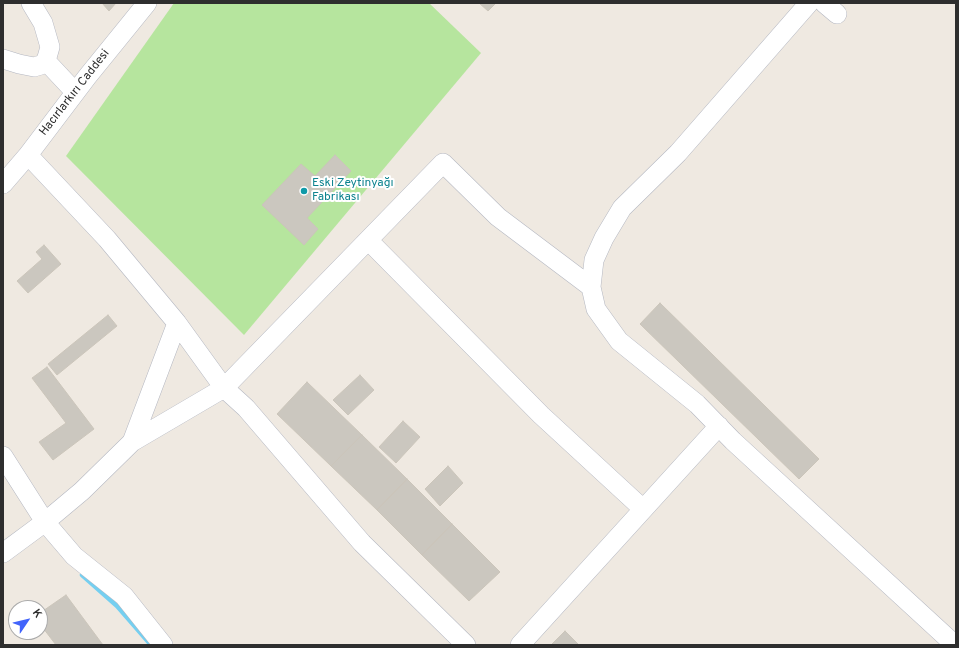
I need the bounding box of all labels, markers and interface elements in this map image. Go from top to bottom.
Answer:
street label: Hacırlarkırı Caddesi [37,47,113,139]
place label: Eski Zeytinyağı Fabrikası [312,177,394,205]
marker: Eski Zeytinyağı Fabrikası [299,186,309,196]
north arrow [8,600,48,640]
text: K [29,606,45,621]

